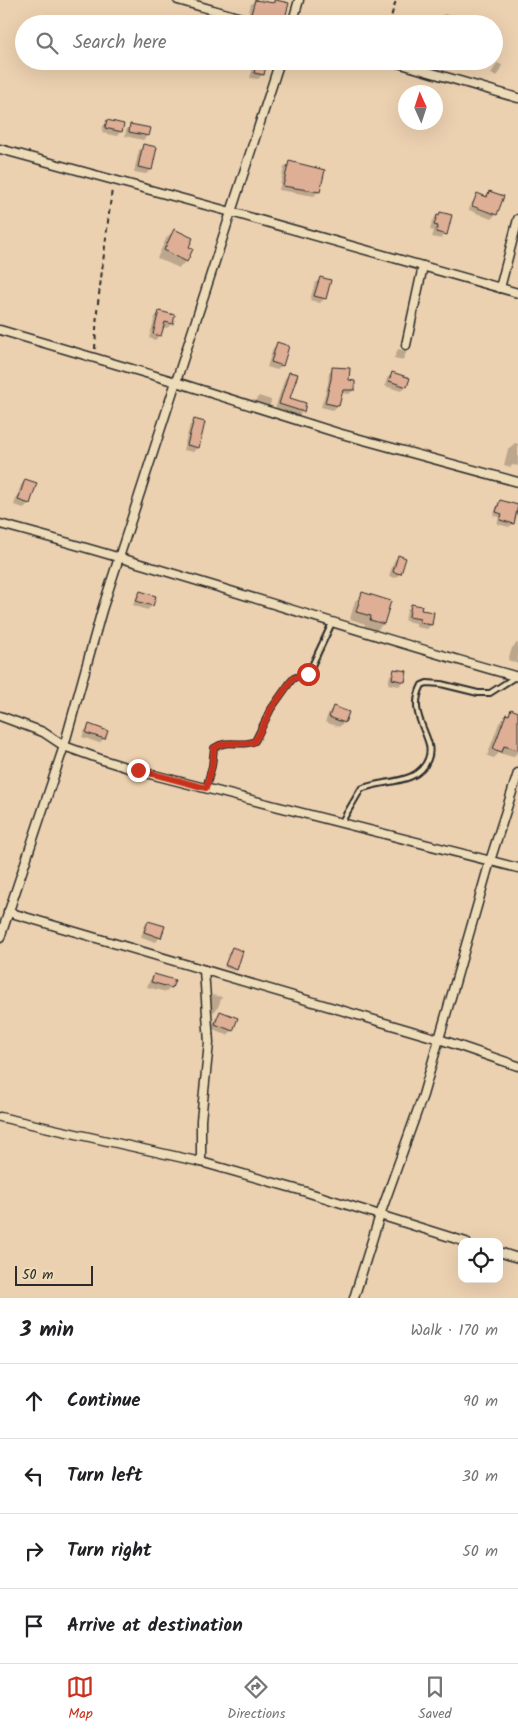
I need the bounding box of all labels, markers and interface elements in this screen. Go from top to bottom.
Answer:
search box [15,15,503,70]
text: Search here [73,28,167,58]
icon: search [33,29,61,57]
north arrow [398,85,443,130]
route start [297,663,320,686]
route end [127,759,150,782]
map controls [458,1238,503,1283]
button: locate [458,1238,503,1283]
scale bar [15,1263,92,1286]
text: 50 m [22,1264,53,1286]
text: 3 min [20,1314,74,1347]
text: Walk · 170 m [410,1318,498,1343]
text: Continue [67,1386,140,1416]
icon: ahead [20,1387,48,1415]
text: 90 m [463,1389,498,1414]
text: Turn left [67,1461,142,1491]
icon: left [20,1462,48,1490]
text: 30 m [462,1464,498,1489]
text: Turn right [67,1536,152,1566]
icon: right [20,1537,48,1565]
text: 50 m [462,1539,498,1564]
text: Arrive at destination [67,1611,243,1641]
icon: arrive [20,1612,48,1640]
tab: Map [66,1673,94,1725]
tab: Directions [227,1673,285,1725]
tab: Saved [418,1673,452,1725]

